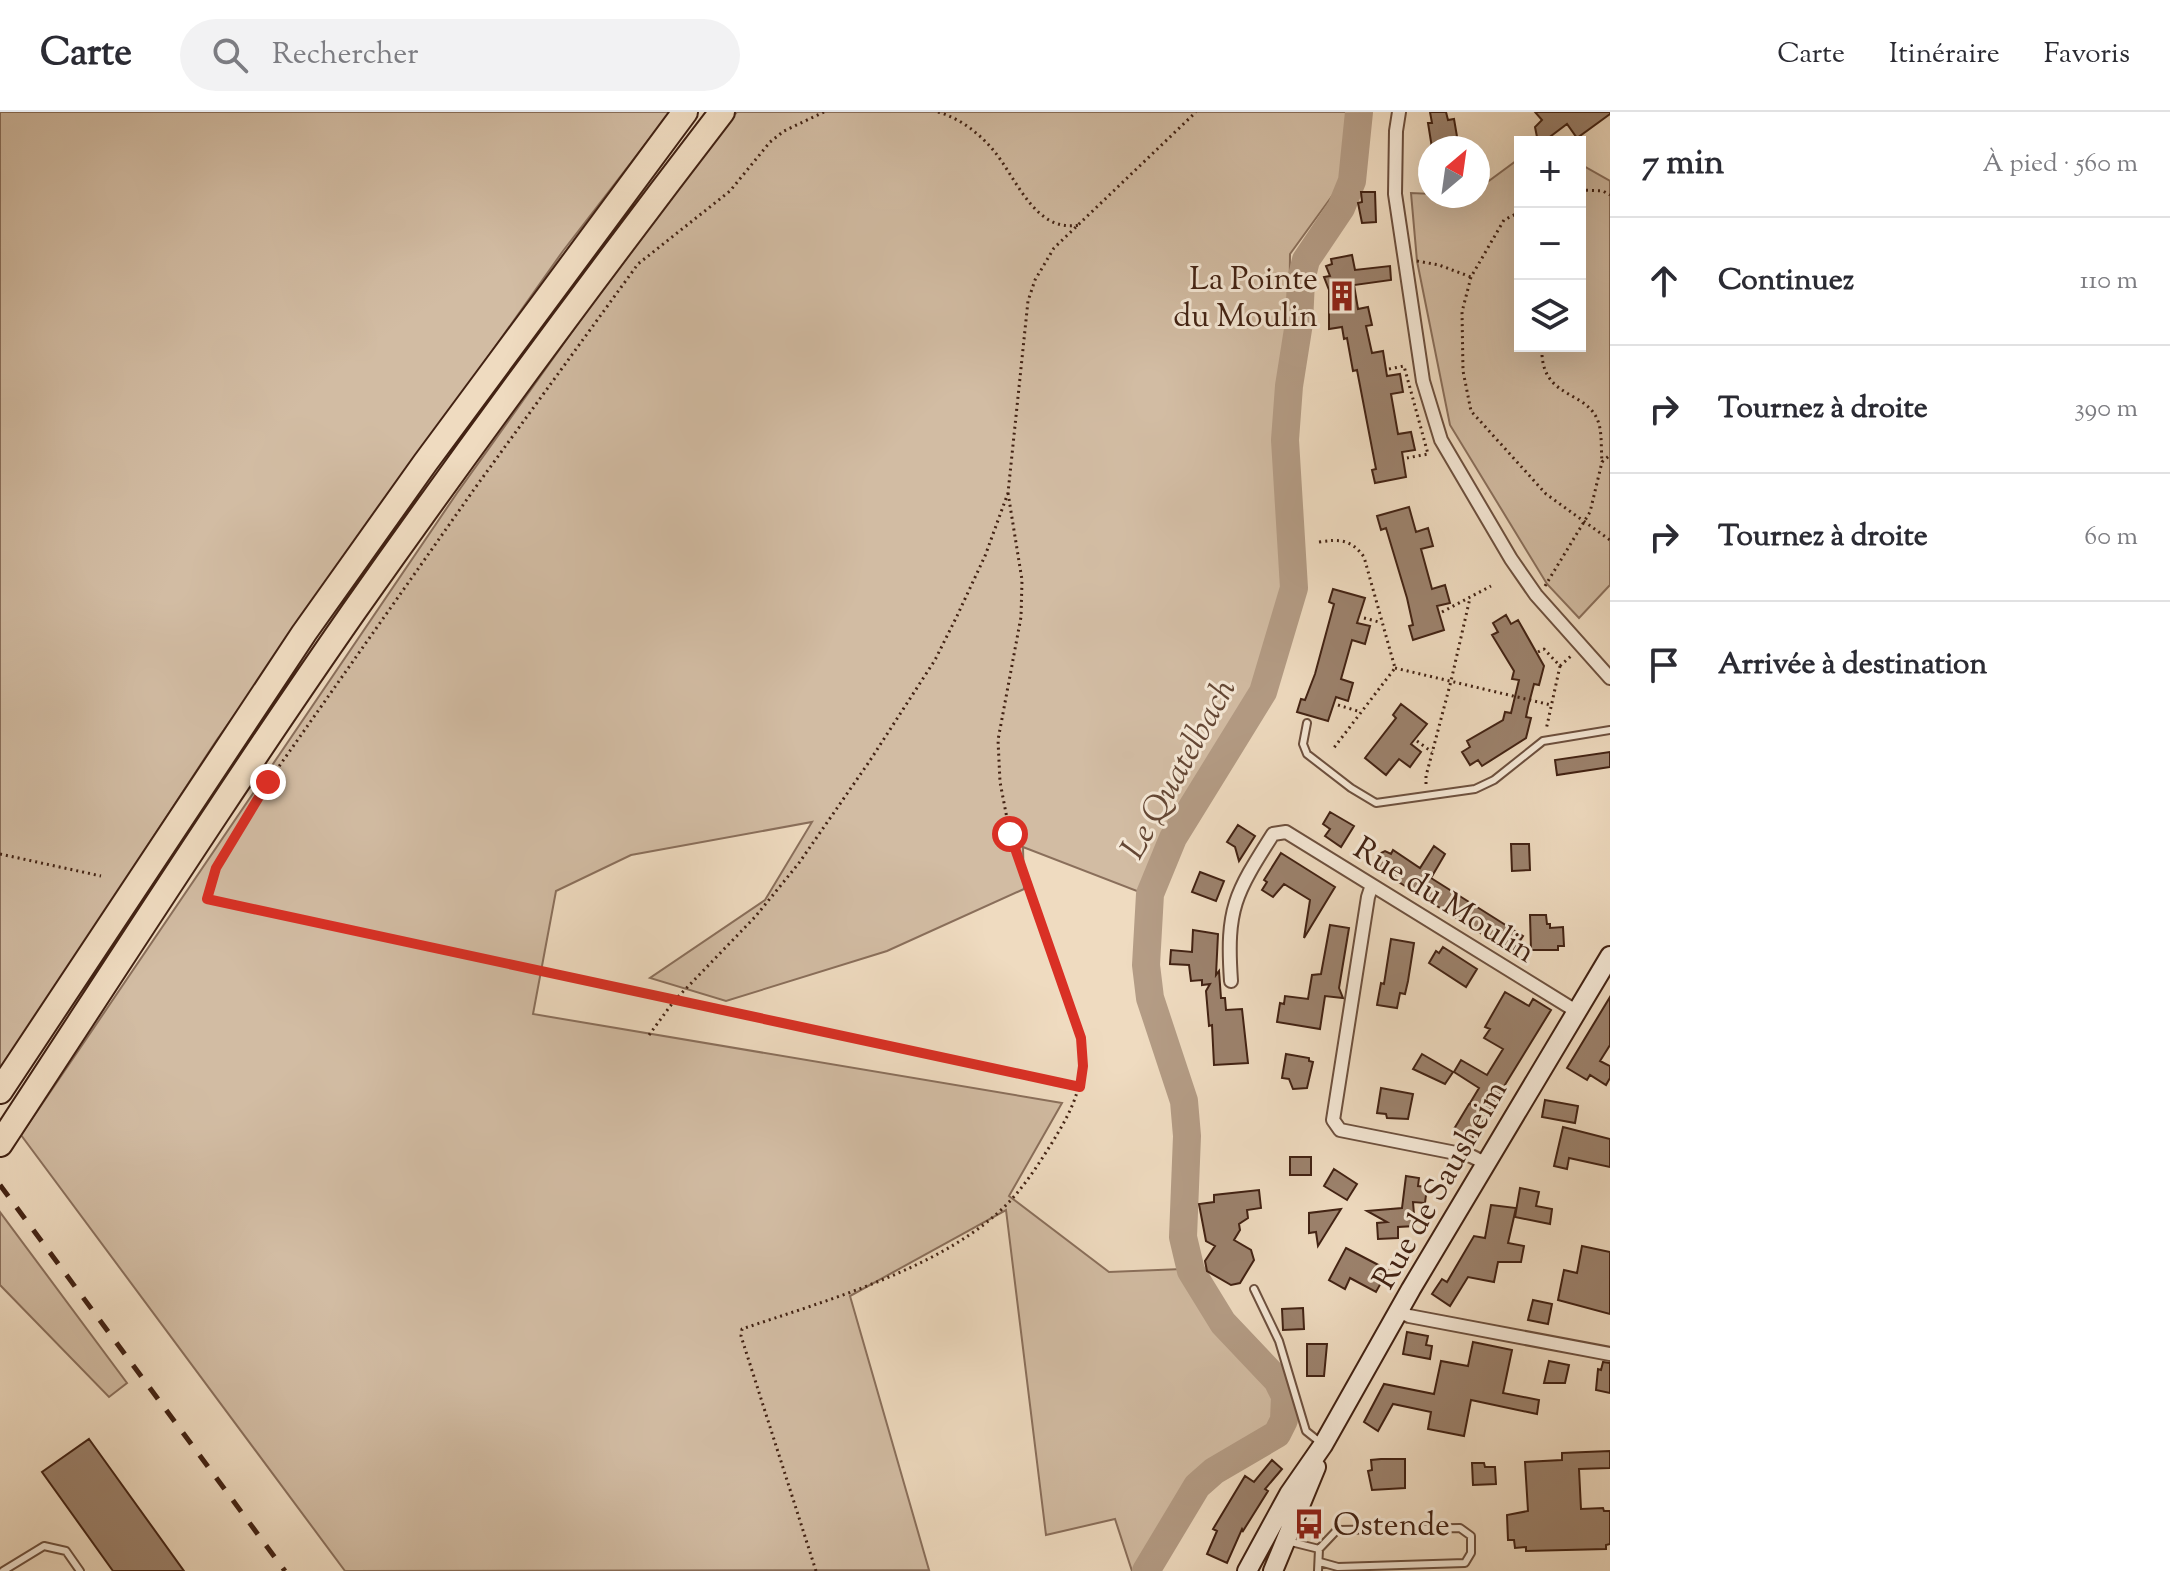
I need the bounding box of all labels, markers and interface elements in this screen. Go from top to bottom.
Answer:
search box [180,19,740,91]
text: Carte [40,28,132,82]
icon: search [208,33,252,77]
text: Rechercher [272,34,419,77]
text: Carte [1777,35,1845,75]
text: Itinéraire [1889,35,2000,75]
text: Favoris [2044,35,2130,75]
north arrow [1418,136,1490,208]
map controls [1514,136,1586,352]
button: + [1514,136,1586,208]
text: 7 min [1642,140,1724,189]
text: À pied · 560 m [1983,146,2138,183]
button: − [1514,208,1586,280]
place label: La Pointe du Moulin [1173,258,1318,341]
icon: ahead [1642,259,1686,303]
text: Continuez [1718,260,1854,303]
text: 110 m [2080,263,2138,300]
building icon: La Pointe du Moulin [1325,279,1359,313]
button: layers [1514,280,1586,352]
icon: right [1642,387,1686,431]
text: Tournez à droite [1718,388,1928,431]
text: 390 m [2074,391,2138,428]
icon: right [1642,515,1686,559]
text: Tournez à droite [1718,516,1928,559]
text: 60 m [2084,519,2138,556]
icon: arrive [1642,643,1686,687]
text: Arrivée à destination [1718,644,1987,687]
water label: Le Quatelbach [1110,670,1250,869]
route end [250,764,286,800]
route start [992,816,1028,852]
street label: Rue du Moulin [1343,827,1543,976]
street label: Rue de Sausheim [1363,1072,1520,1299]
place label: Ostende [1333,1504,1450,1550]
bus stop icon: Ostende [1292,1507,1326,1541]

